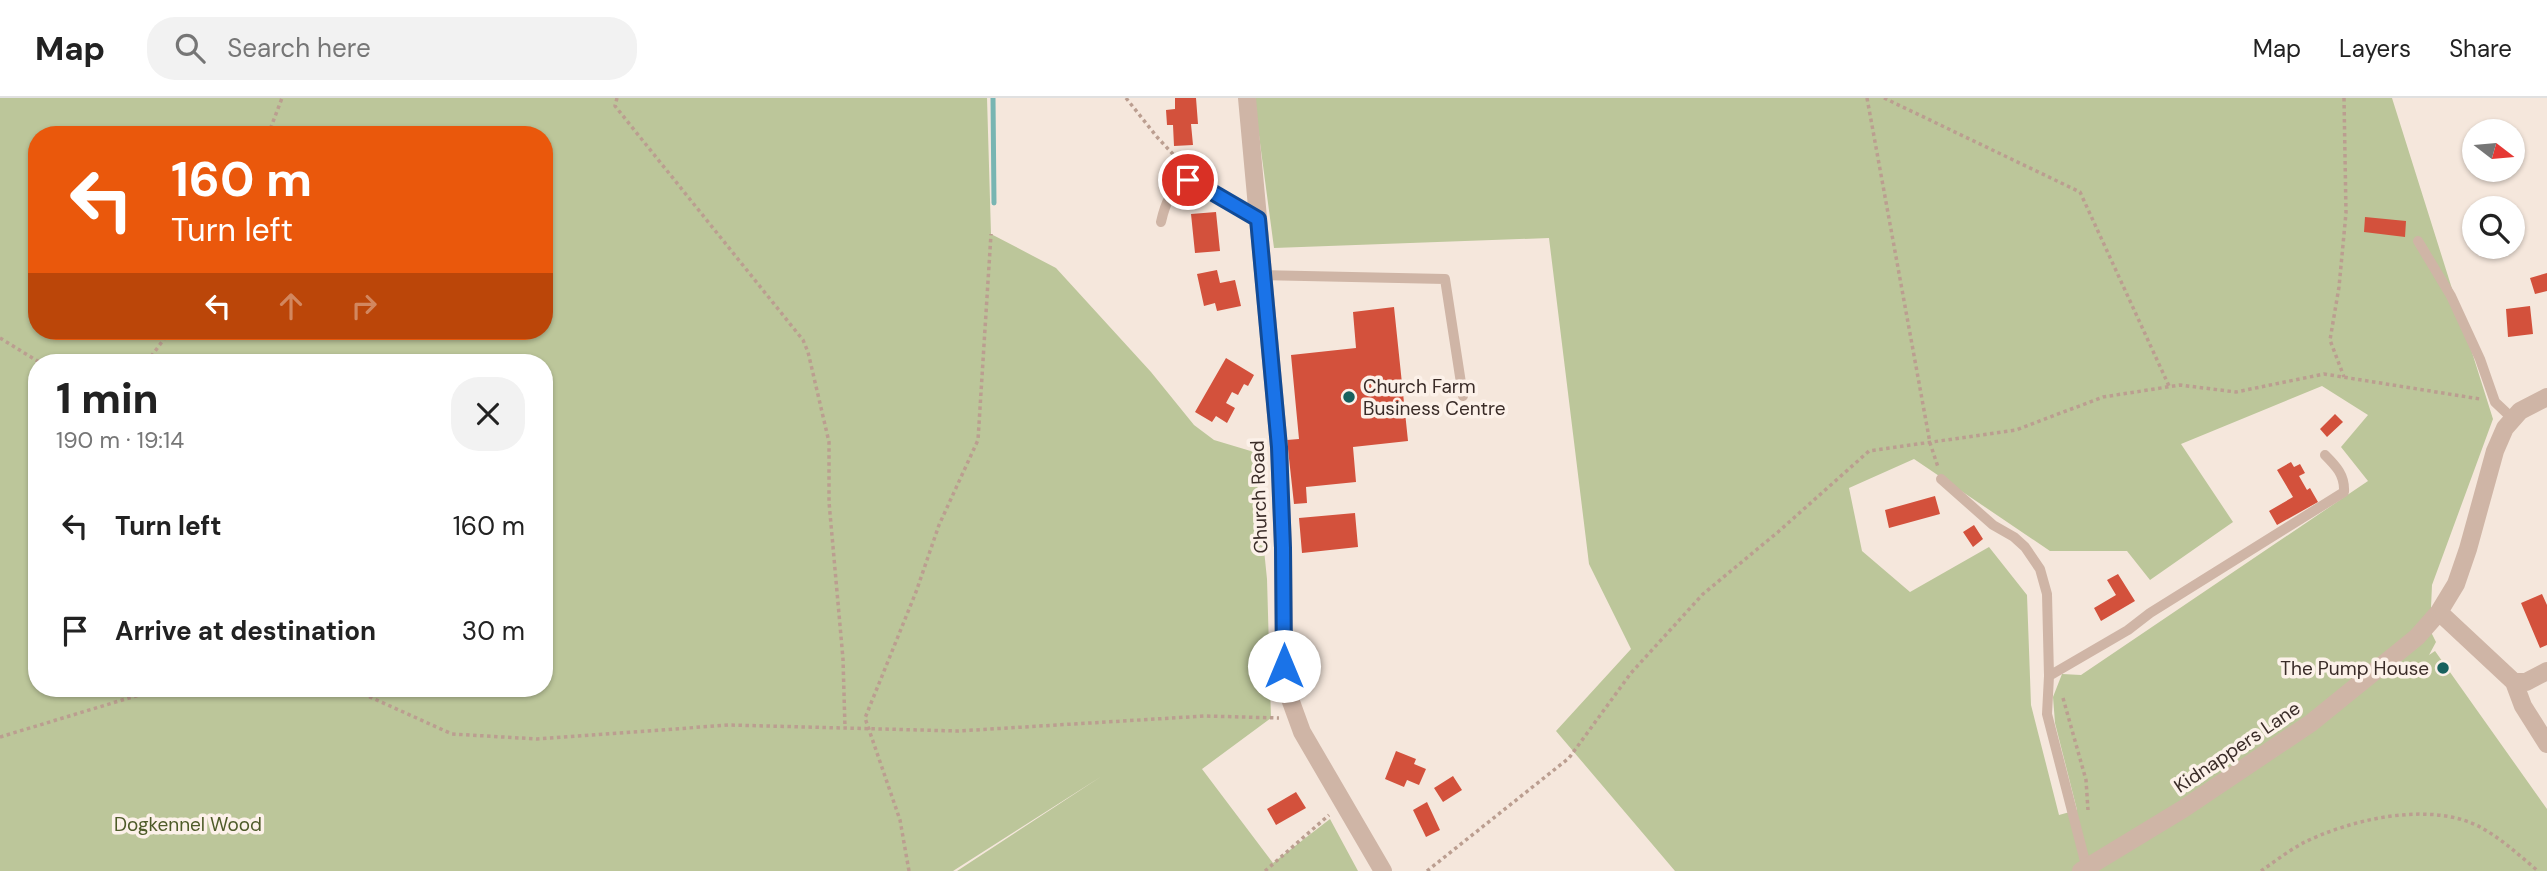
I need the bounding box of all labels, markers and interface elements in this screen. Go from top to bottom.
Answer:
search box [147,17,637,80]
text: Map [35,27,105,70]
icon: search [171,29,209,67]
text: Search here [227,31,371,65]
text: Map [2253,33,2301,64]
text: Layers [2339,33,2411,64]
text: Share [2449,33,2512,64]
north arrow [2462,119,2525,182]
map controls [2462,119,2525,259]
text: 160 m [171,147,312,211]
pin [1158,150,1218,210]
icon: left [56,154,147,245]
icon: arrive [1169,161,1207,199]
button: search [2462,196,2525,259]
text: Turn left [171,209,293,251]
icon: left [199,287,237,325]
icon: ahead [272,287,310,325]
icon: right [345,287,383,325]
text: 1 min [56,371,159,426]
place label: Church Farm Business Centre [1363,374,1506,421]
button: close [451,377,525,451]
marker: Church Farm Business Centre [1341,389,1357,405]
text: 190 m · 19:14 [56,425,184,455]
street label: Church Road [1245,440,1273,554]
icon: left [56,507,94,545]
text: Turn left [115,509,222,543]
text: 160 m [453,509,525,543]
icon: arrive [56,612,94,650]
text: Arrive at destination [115,614,376,648]
text: 30 m [462,614,525,648]
position arrow [1247,629,1321,703]
place label: The Pump House [2280,656,2429,681]
marker: The Pump House [2435,660,2451,676]
street label: Kidnappers Lane [2169,696,2305,798]
park label: Dogkennel Wood [114,812,262,837]

